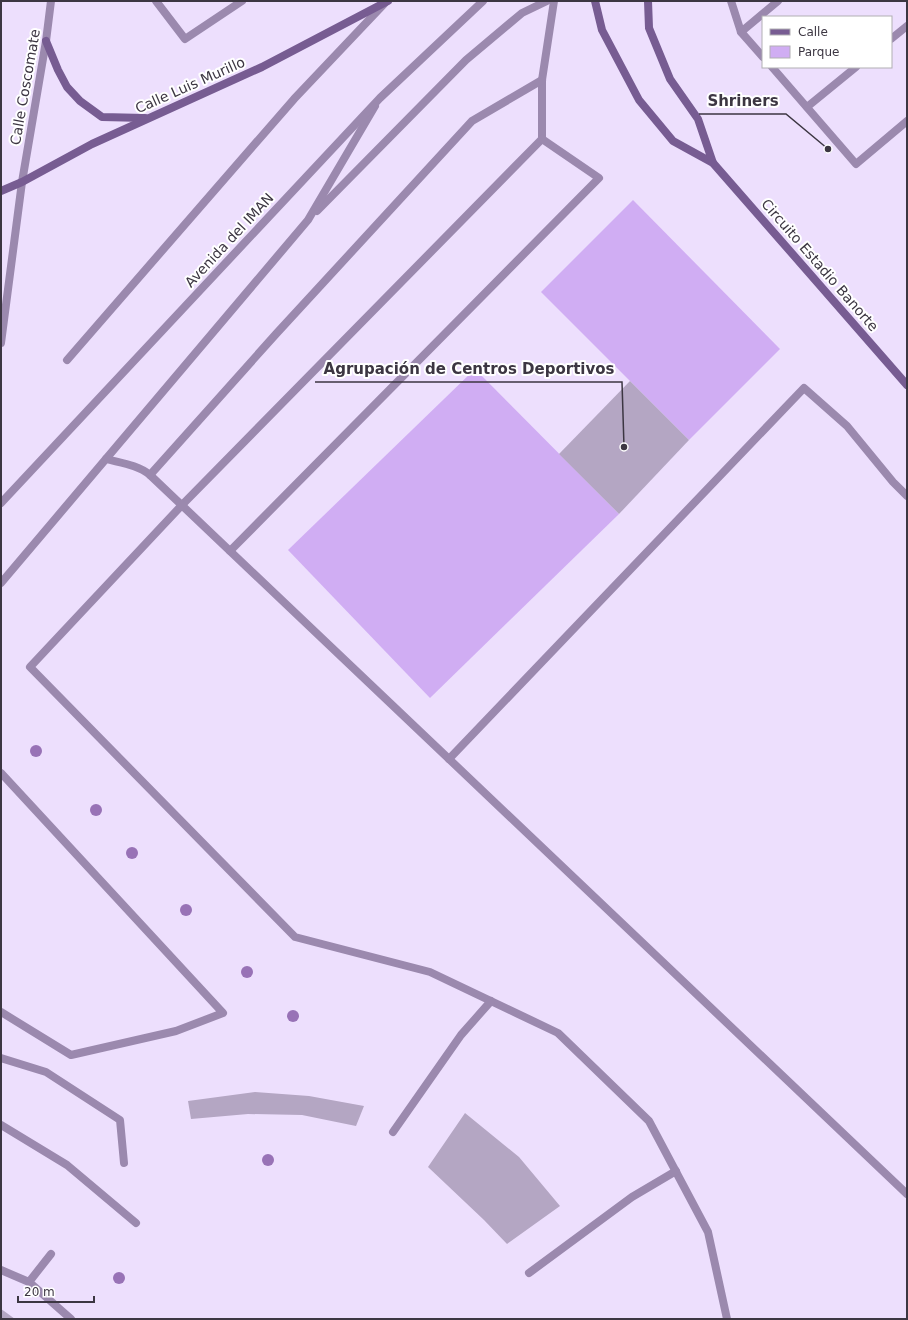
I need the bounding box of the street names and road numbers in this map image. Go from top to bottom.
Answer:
street label: Calle Coscomate [7,28,43,146]
street label: Calle Luis Murillo [133,54,247,116]
street label: Avenida del IMAN [181,190,277,290]
street label: Circuito Estadio Banorte [758,196,882,334]

